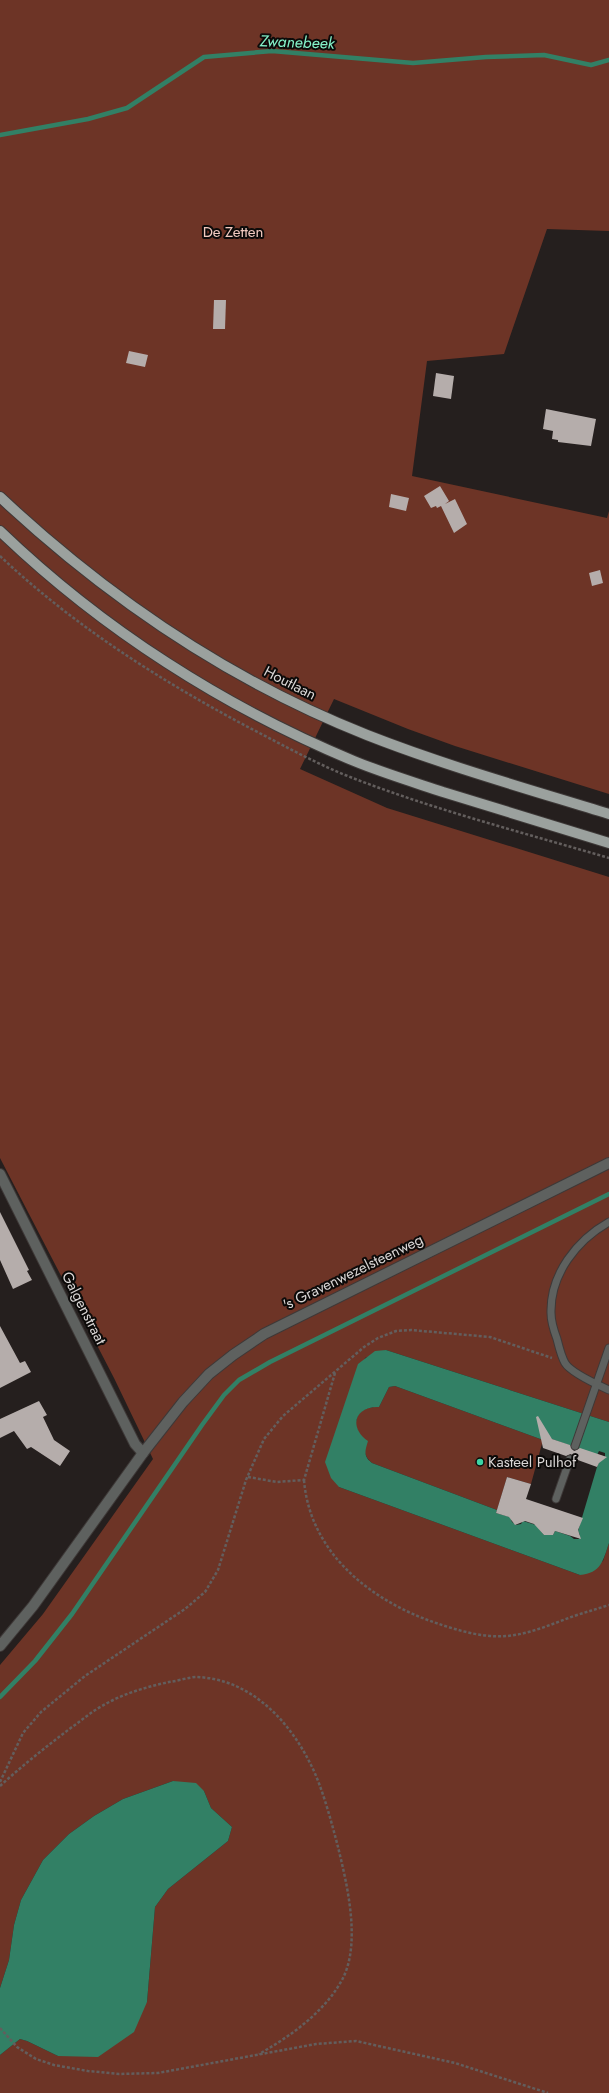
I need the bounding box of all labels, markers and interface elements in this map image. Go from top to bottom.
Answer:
water label: Zwanebeek [258,29,336,55]
park label: De Zetten [203,221,263,243]
street label: Houtlaan [260,660,320,706]
street label: 's Gravenwezelsteenweg [279,1228,427,1316]
street label: Galgenstraat [56,1268,112,1349]
place label: Kasteel Pulhof [488,1451,577,1473]
marker: Kasteel Pulhof [475,1457,485,1467]

